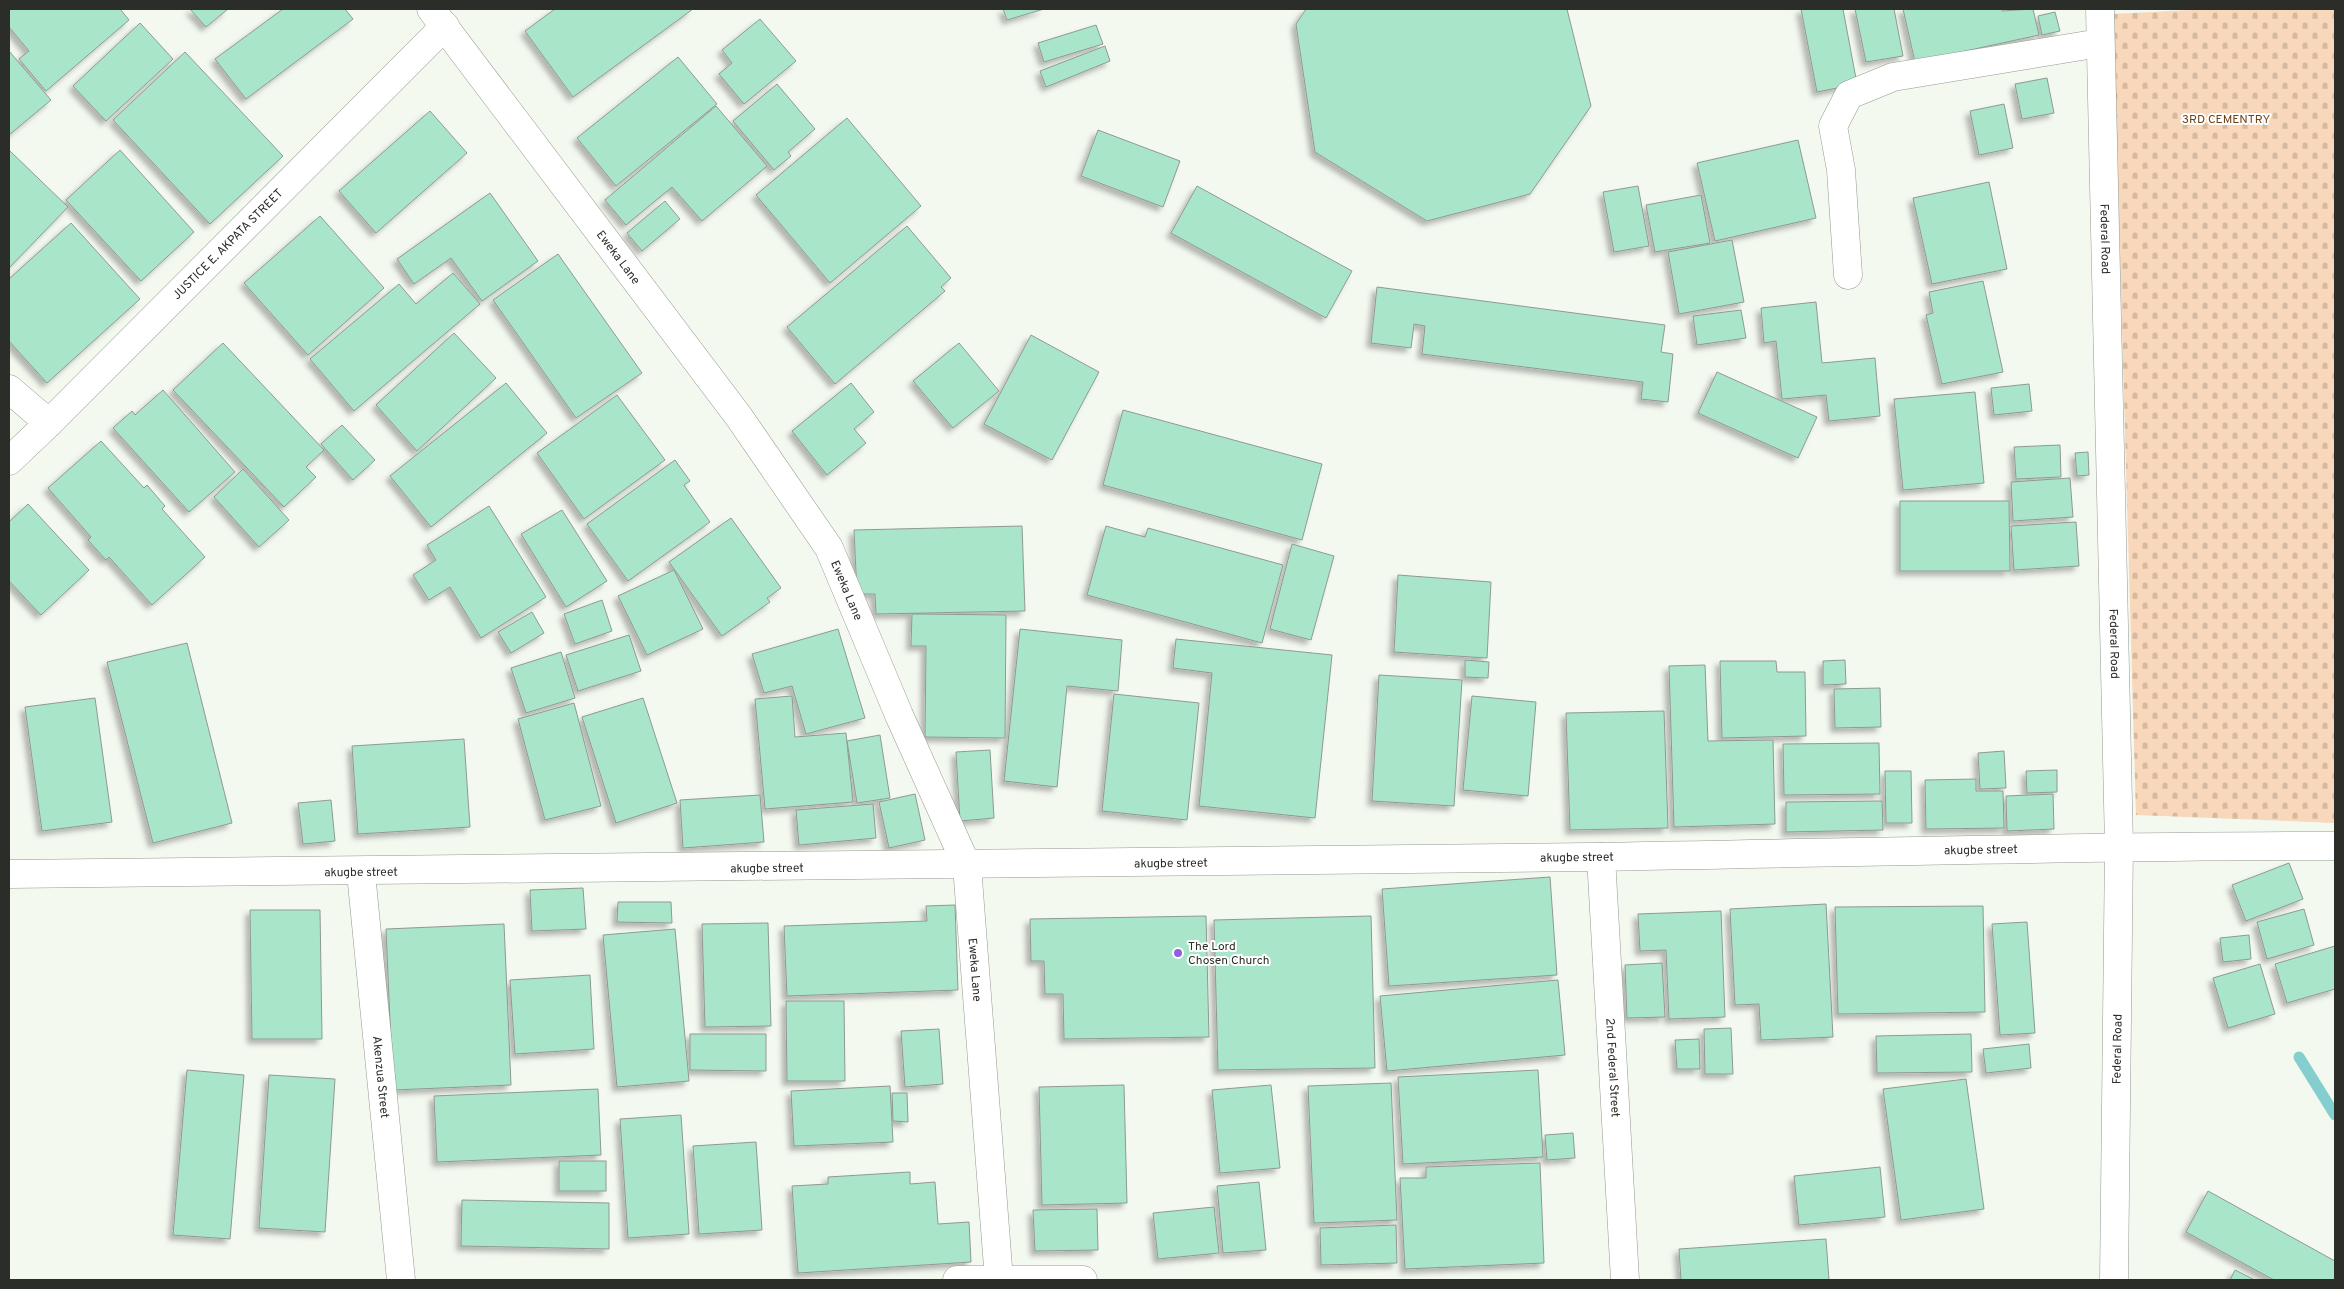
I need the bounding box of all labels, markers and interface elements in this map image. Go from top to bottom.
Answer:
park label: 3RD CEMENTRY [2182,112,2271,128]
street label: JUSTICE E. AKPATA STREET [169,186,287,304]
street label: Federal Road [2095,204,2113,274]
street label: Eweka Lane [592,228,643,288]
street label: Eweka Lane [826,558,866,623]
street label: Federal Road [2105,609,2122,679]
street label: akugbe street [1944,842,2018,859]
street label: akugbe street [1540,850,1614,867]
street label: akugbe street [1134,856,1208,873]
street label: akugbe street [730,861,804,878]
street label: akugbe street [324,865,398,881]
street label: Eweka Lane [964,938,984,1002]
place label: The Lord Chosen Church [1188,939,1269,969]
marker: The Lord Chosen Church [1172,947,1184,959]
street label: Federal Road [2109,1014,2127,1084]
street label: 2nd Federal Street [1601,1018,1623,1118]
street label: Akenzua Street [368,1035,392,1119]

